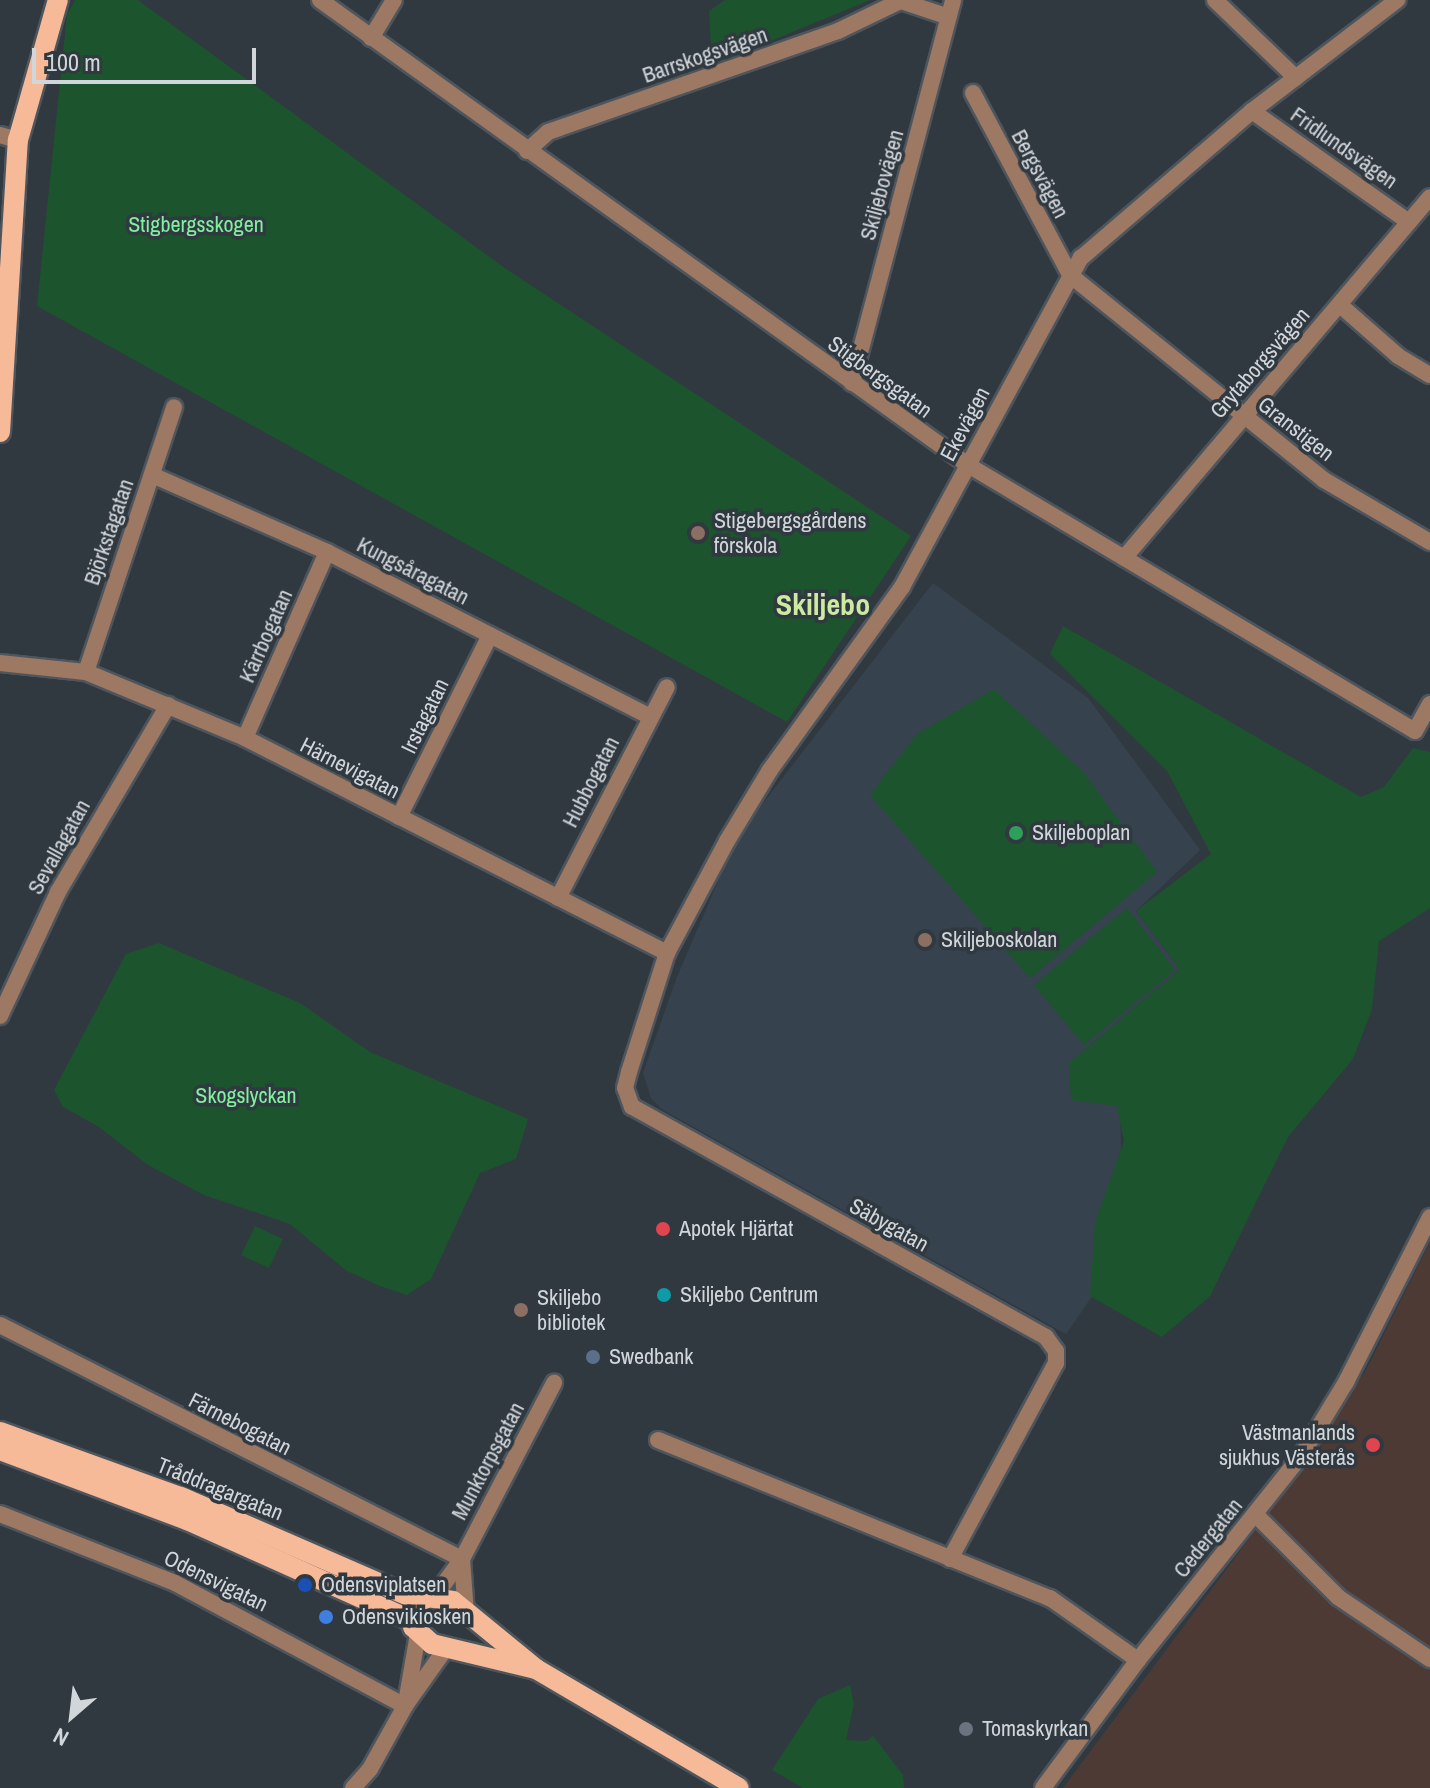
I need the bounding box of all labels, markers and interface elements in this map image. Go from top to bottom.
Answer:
street label: Barrskogsvägen [639,21,771,89]
scale bar [36,32,260,82]
text: 100 m [46,46,101,78]
street label: Fridlundsvägen [1286,102,1402,194]
street label: Bergsvägen [1006,125,1074,223]
street label: Skiljebovägen [855,127,909,243]
park label: Stigbergsskogen [128,212,264,238]
street label: Grytaborgsvägen [1205,302,1315,424]
street label: Stigbergsgatan [823,330,937,424]
street label: Ekevägen [935,382,995,466]
street label: Granstigen [1253,391,1339,467]
street label: Björkstagatan [79,476,139,588]
place label: Stigebergsgårdens förskola [714,507,866,558]
marker: Stigebergsgårdens förskola [689,524,707,542]
street label: Kungsåragatan [352,531,474,611]
street label: Kärrbogatan [234,585,298,687]
district label: Skiljebo [776,586,870,622]
street label: Irstagatan [396,674,454,758]
street label: Härnevigatan [296,732,404,804]
street label: Hubbogatan [557,732,625,832]
street label: Sevallagatan [22,795,96,899]
place label: Skiljeboplan [1032,820,1130,846]
marker: Skiljeboplan [1007,824,1025,842]
place label: Skiljeboskolan [941,927,1057,953]
marker: Skiljeboskolan [916,931,934,949]
park label: Skogslyckan [195,1083,297,1109]
street label: Säbygatan [845,1193,933,1257]
place label: Apotek Hjärtat [679,1216,793,1242]
marker: Apotek Hjärtat [654,1220,672,1238]
place label: Skiljebo Centrum [680,1282,818,1308]
place label: Skiljebo bibliotek [537,1284,605,1336]
marker: Skiljebo Centrum [655,1286,673,1304]
marker: Skiljebo bibliotek [512,1301,530,1319]
place label: Swedbank [609,1344,693,1370]
marker: Swedbank [584,1348,602,1366]
street label: Färnebogatan [184,1387,296,1461]
street label: Munktorpsgatan [446,1398,530,1524]
place label: Västmanlands sjukhus Västerås [1219,1419,1355,1470]
marker: Västmanlands sjukhus Västerås [1362,1434,1384,1456]
street label: Tråddragargatan [153,1452,287,1526]
street label: Cedergatan [1168,1493,1248,1583]
street label: Odensvigatan [160,1545,272,1617]
place label: Odensviplatsen [321,1572,446,1598]
marker: Odensviplatsen [296,1576,314,1594]
place label: Odensvikiosken [342,1604,471,1630]
marker: Odensvikiosken [317,1608,335,1626]
north arrow [32,1676,112,1756]
place label: Tomaskyrkan [982,1716,1088,1742]
marker: Tomaskyrkan [957,1720,975,1738]
text: N [48,1721,74,1753]

